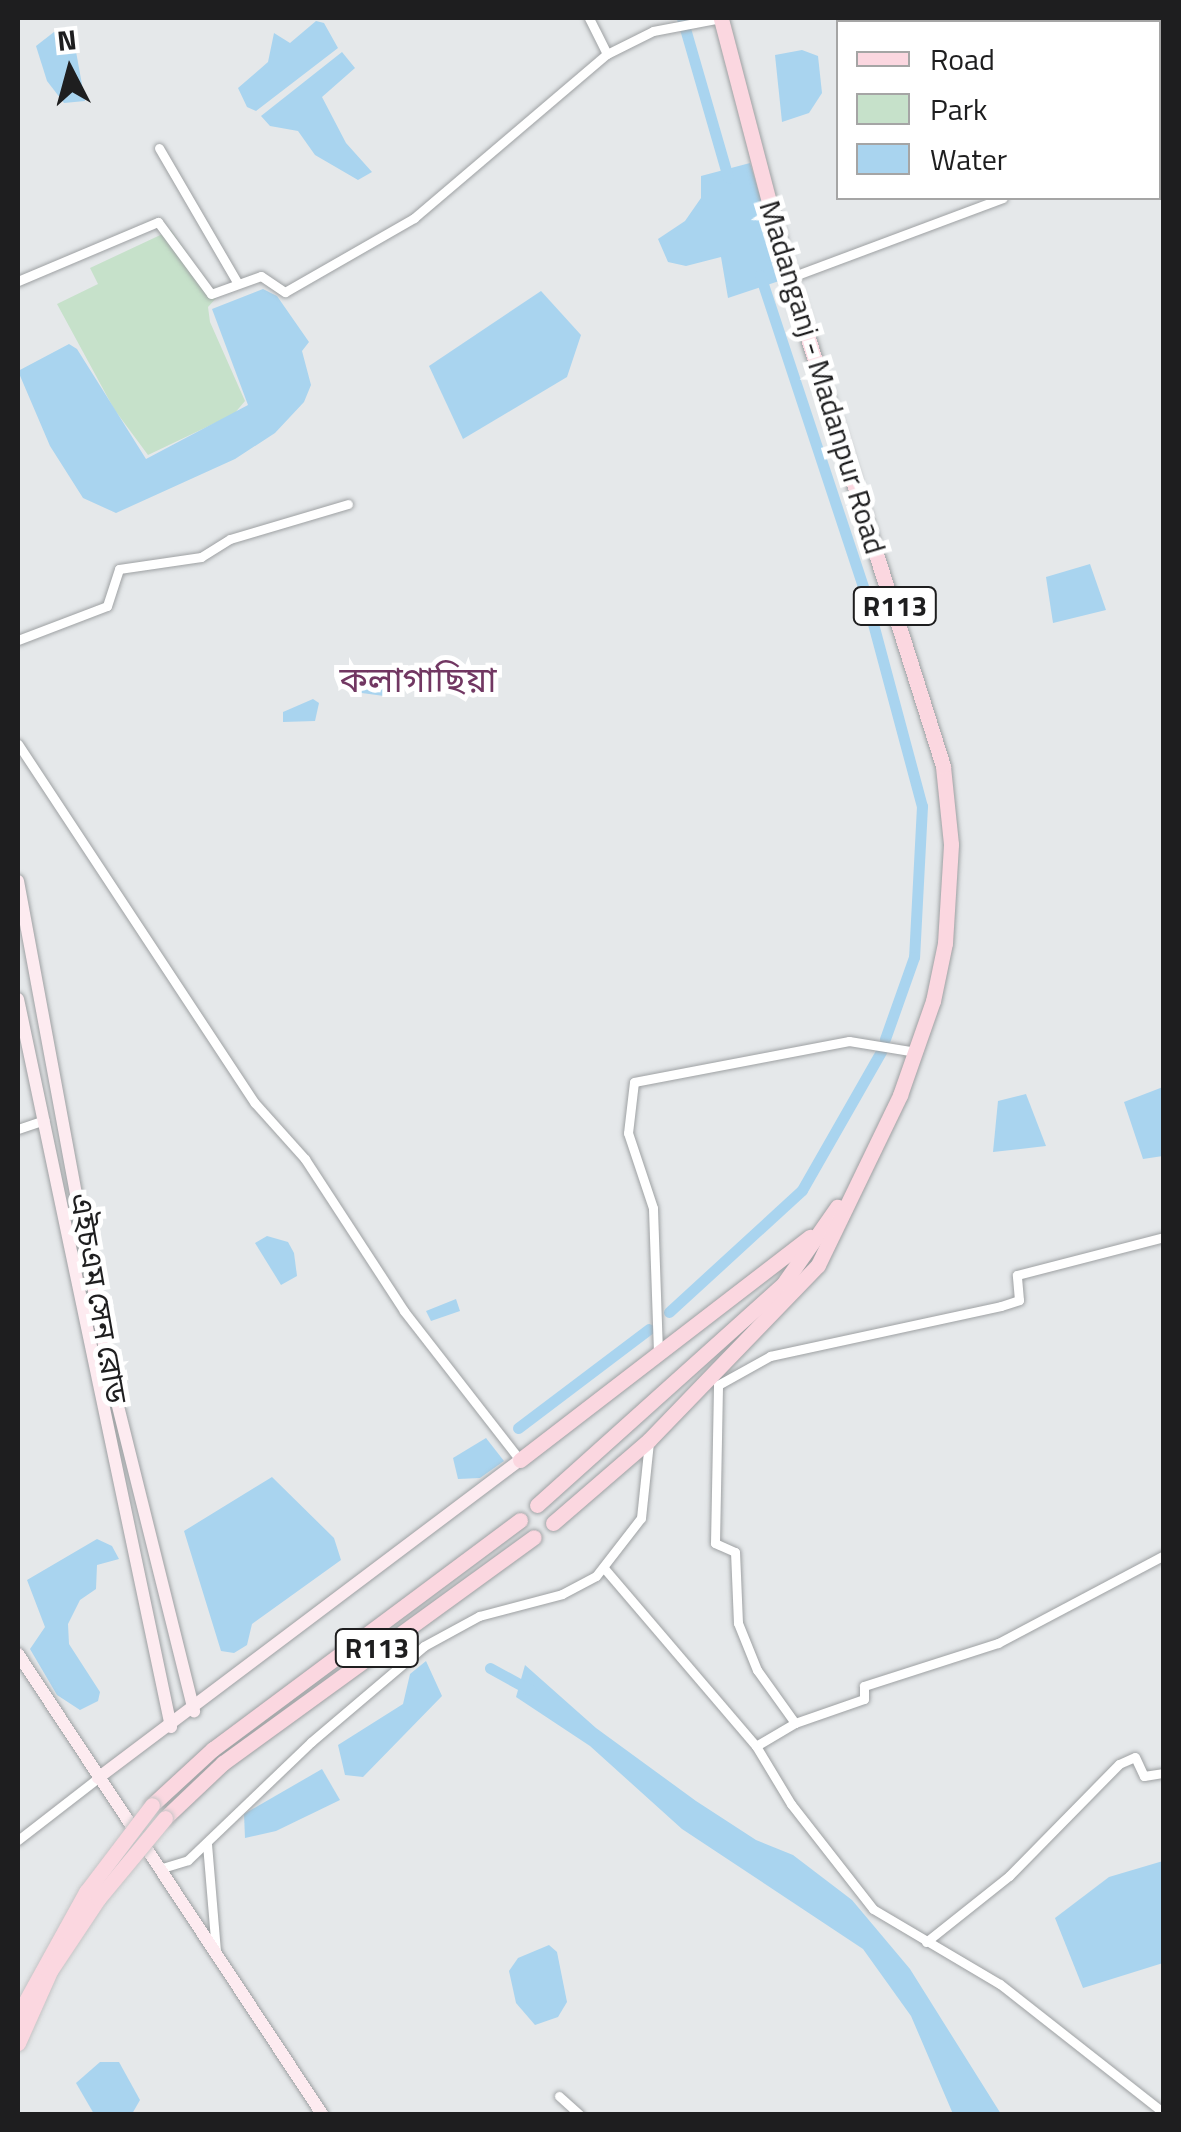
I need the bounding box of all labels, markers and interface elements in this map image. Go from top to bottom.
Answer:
text: N [55,17,79,62]
north arrow [20,20,120,120]
legend [836,20,1161,200]
text: Road [930,36,995,82]
text: Park [930,86,987,132]
text: Water [930,136,1007,182]
street label: Madanganj - Madanpur Road [752,196,894,558]
road number: R113 [852,583,938,629]
district label: কলাগাছিয়া [340,658,496,700]
street label: এইচএম সেন রোড [63,1190,135,1406]
road number: R113 [334,1625,420,1671]

